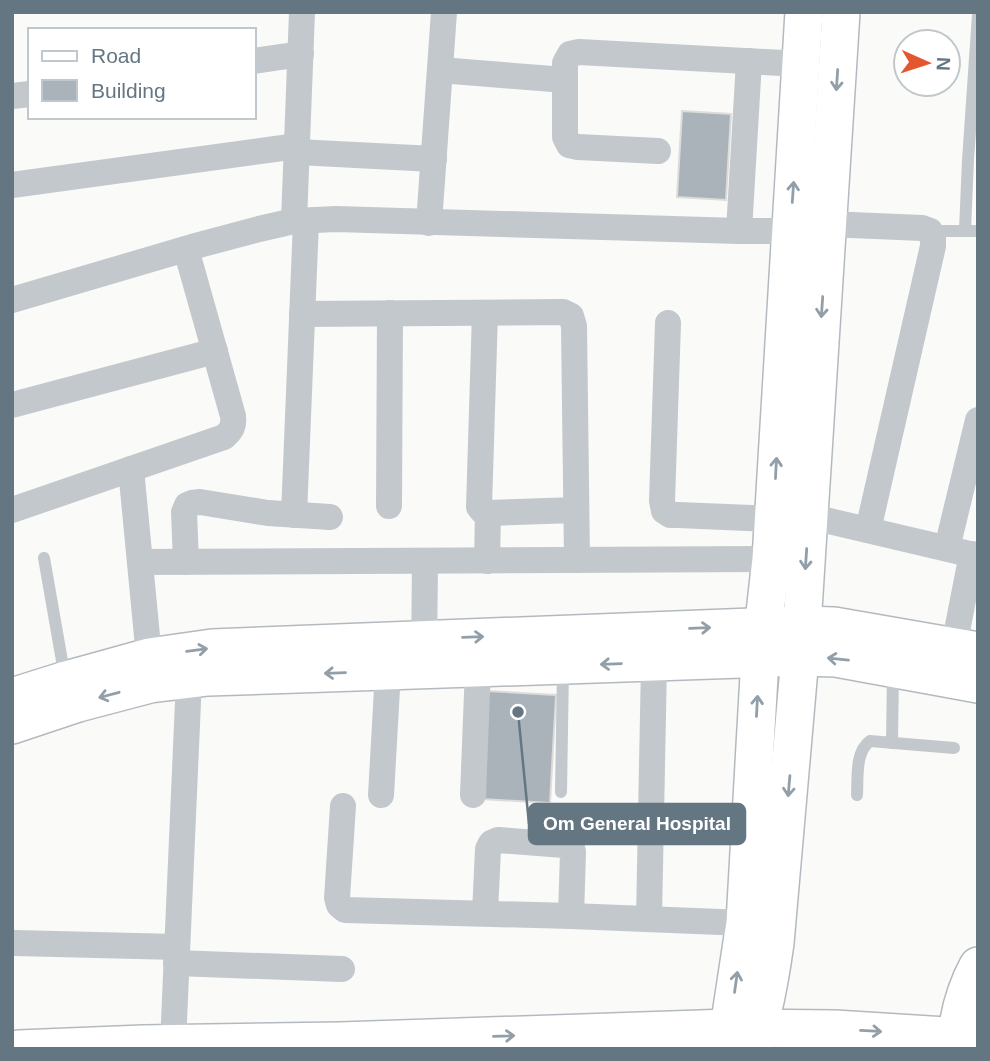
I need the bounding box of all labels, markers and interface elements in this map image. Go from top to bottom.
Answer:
legend [28,28,256,119]
north arrow [892,28,962,98]
text: Road [91,44,141,67]
text: N [933,56,954,71]
one-way arrow [830,69,843,91]
text: Building [91,79,166,102]
one-way arrow [787,181,800,204]
one-way arrow [815,296,828,318]
one-way arrow [770,457,783,480]
one-way arrow [799,547,812,570]
one-way arrow [688,621,711,634]
one-way arrow [461,631,484,644]
one-way arrow [185,644,208,657]
one-way arrow [827,652,850,665]
one-way arrow [600,657,623,671]
one-way arrow [323,667,346,680]
one-way arrow [98,689,121,702]
one-way arrow [751,696,764,718]
one-way arrow [782,774,795,796]
callout: Om General Hospital [529,804,745,844]
text: Om General Hospital [543,813,731,834]
one-way arrow [730,971,743,994]
one-way arrow [859,1025,882,1038]
one-way arrow [492,1029,515,1042]

